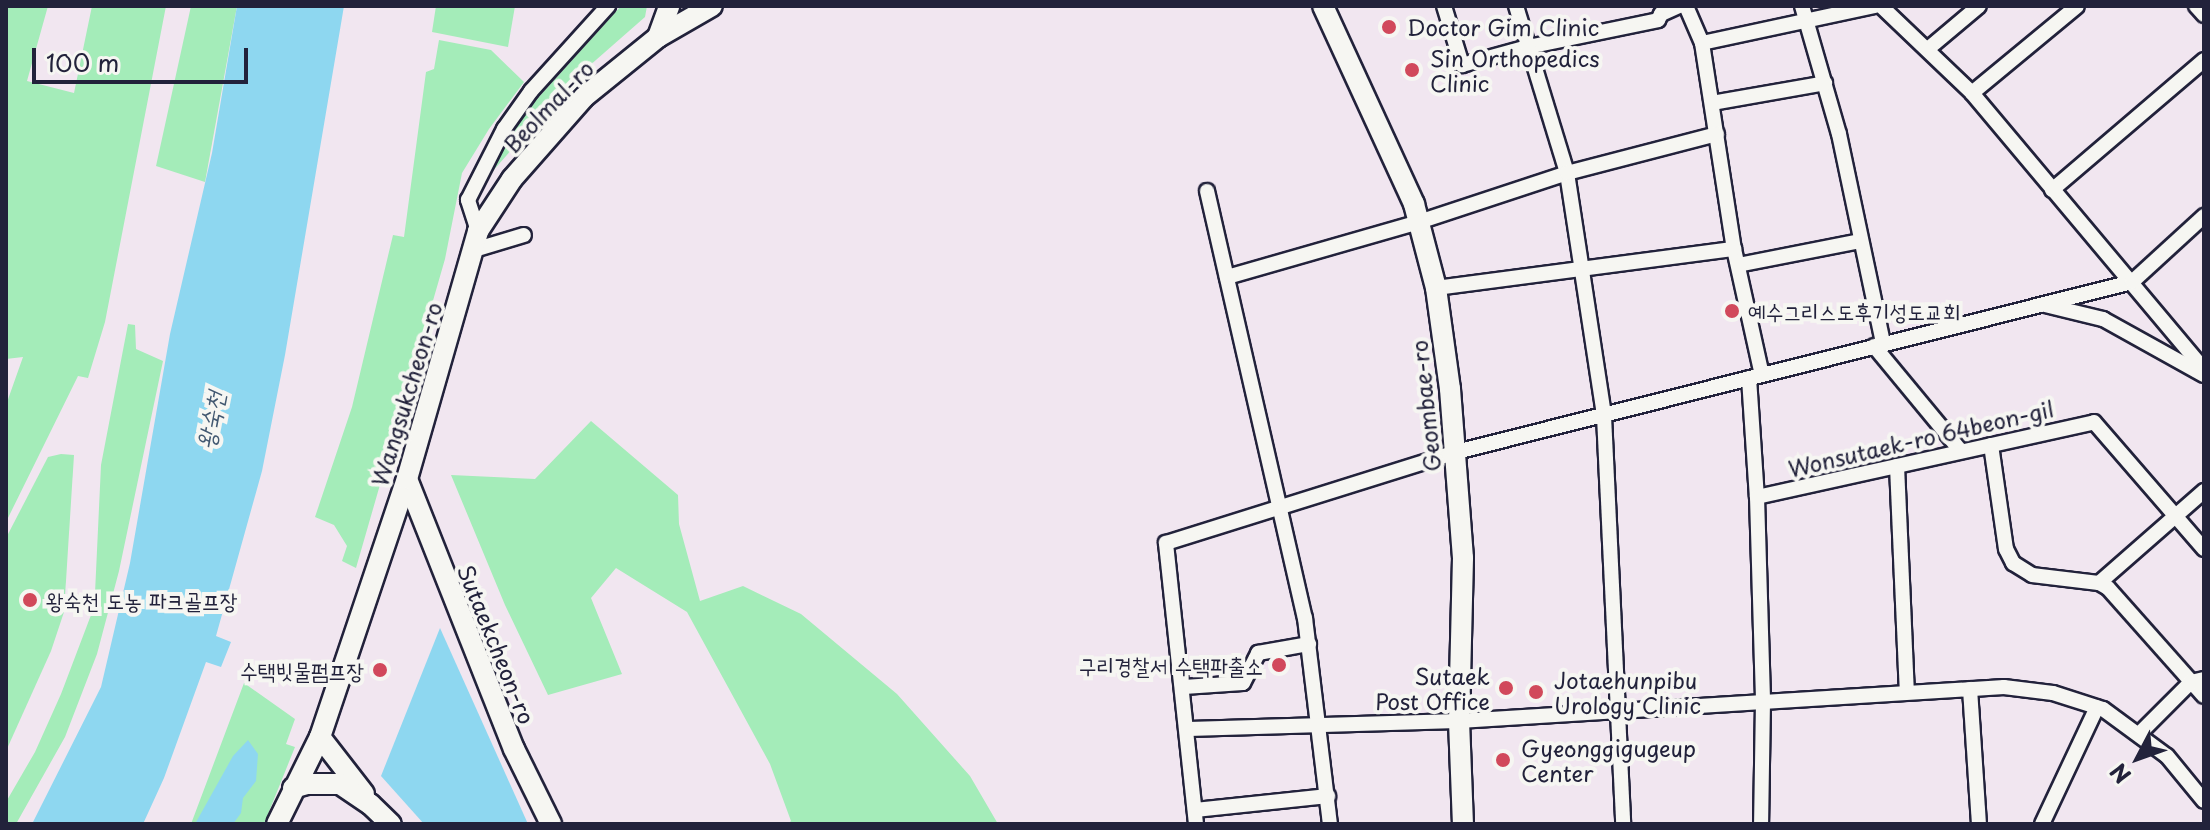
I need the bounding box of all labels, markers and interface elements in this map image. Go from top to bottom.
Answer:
place label: Doctor Gim Clinic [1407,14,1599,40]
marker: Doctor Gim Clinic [1378,16,1400,38]
scale bar [36,32,252,82]
text: 100 m [46,44,119,80]
place label: Sin Orthopedics Clinic [1430,44,1598,96]
street label: Beolmal-ro [498,55,598,157]
marker: Sin Orthopedics Clinic [1401,59,1423,81]
place label: 예수그리스도후기성도교회 [1748,298,1960,324]
street label: Wangsukcheon-ro [365,299,447,489]
marker: 예수그리스도후기성도교회 [1723,302,1741,320]
street label: Geombae-ro [1405,339,1445,473]
water label: 왕숙천 [190,389,230,451]
street label: Wonsutaek-ro 64beon-gil [1786,395,2056,481]
street label: Sutaekcheon-ro [453,561,541,727]
place label: 왕숙천 도농 파크골프장 [46,587,237,613]
marker: 왕숙천 도농 파크골프장 [21,591,39,609]
place label: 구리경찰서 수택파출소 [1079,652,1263,678]
marker: 구리경찰서 수택파출소 [1270,656,1288,674]
place label: 수택빗물펌프장 [240,657,364,683]
marker: 수택빗물펌프장 [371,661,389,679]
place label: Sutaek Post Office [1375,662,1490,714]
place label: Jotaehunpibu Urology Clinic [1554,666,1701,718]
marker: Sutaek Post Office [1497,679,1515,697]
marker: Jotaehunpibu Urology Clinic [1525,681,1547,703]
north arrow [2098,718,2178,798]
place label: Gyeonggigugeup Center [1521,734,1696,786]
marker: Gyeonggigugeup Center [1492,749,1514,771]
text: N [2101,757,2138,791]

